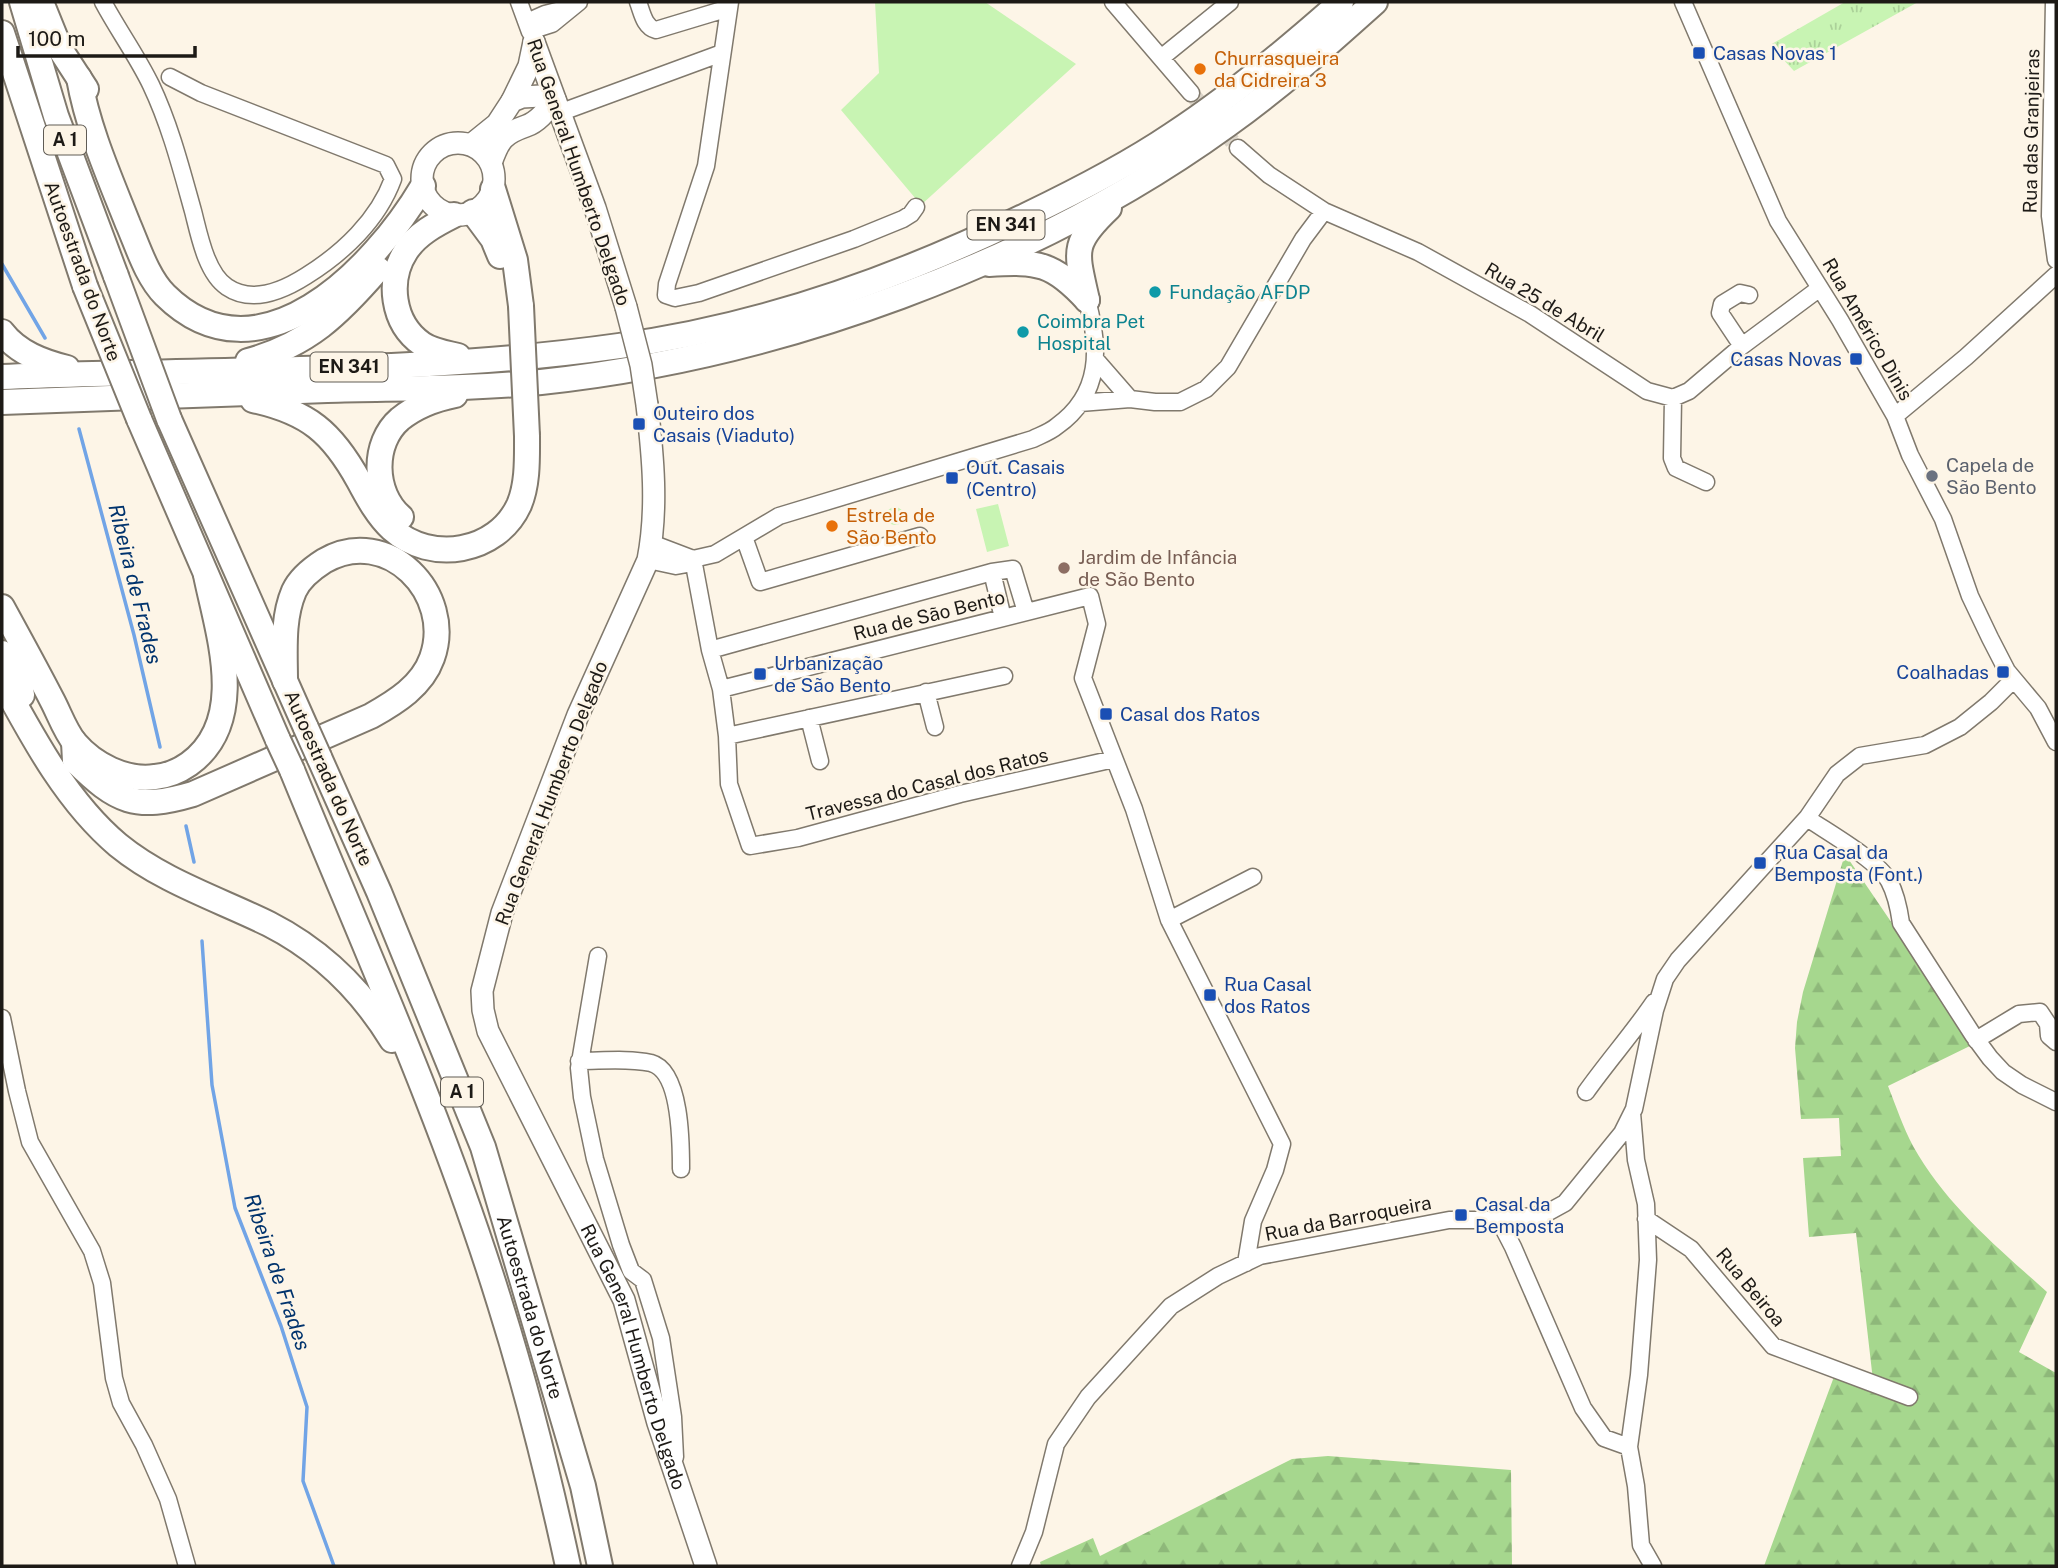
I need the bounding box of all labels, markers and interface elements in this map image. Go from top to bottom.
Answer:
scale bar [18,14,194,58]
text: 100 m [28,26,85,51]
street label: Rua General Humberto Delgado [523,36,635,308]
place label: Casas Novas 1 [1713,42,1837,64]
marker: Casas Novas 1 [1691,45,1707,61]
place label: Churrasqueira da Cidreira 3 [1214,47,1339,91]
street label: Rua das Granjeiras [2019,48,2043,214]
marker: Churrasqueira da Cidreira 3 [1192,61,1208,77]
road number: A 1 [44,125,86,154]
street label: Autoestrada do Norte [40,178,126,364]
road number: EN 341 [968,210,1044,240]
street label: Rua Américo Dinis [1818,254,1918,404]
street label: Rua 25 de Abril [1481,258,1609,346]
place label: Fundação AFDP [1169,281,1310,303]
marker: Fundação AFDP [1147,284,1163,300]
place label: Coimbra Pet Hospital [1037,310,1145,354]
marker: Coimbra Pet Hospital [1015,324,1031,340]
place label: Casas Novas [1730,348,1842,370]
marker: Casas Novas [1848,351,1864,367]
road number: EN 341 [310,352,388,382]
place label: Outeiro dos Casais (Viaduto) [653,402,795,446]
marker: Outeiro dos Casais (Viaduto) [631,416,647,432]
place label: Capela de São Bento [1946,454,2036,498]
place label: Out. Casais (Centro) [966,456,1065,500]
marker: Capela de São Bento [1924,468,1940,484]
marker: Out. Casais (Centro) [944,470,960,486]
water label: Ribeira de Frades [103,501,167,667]
place label: Estrela de São Bento [846,504,936,548]
marker: Estrela de São Bento [824,518,840,534]
place label: Jardim de Infância de São Bento [1078,546,1237,590]
marker: Jardim de Infância de São Bento [1056,560,1072,576]
street label: Rua de São Bento [851,586,1007,644]
place label: Urbanização de São Bento [774,652,891,696]
street label: Rua General Humberto Delgado [490,658,612,928]
place label: Coalhadas [1896,661,1989,683]
marker: Coalhadas [1995,664,2011,680]
marker: Urbanização de São Bento [752,666,768,682]
street label: Autoestrada do Norte [280,687,378,869]
place label: Casal dos Ratos [1120,703,1260,725]
marker: Casal dos Ratos [1098,706,1114,722]
street label: Travessa do Casal dos Ratos [804,743,1050,825]
place label: Rua Casal da Bemposta (Font.) [1774,841,1923,885]
marker: Rua Casal da Bemposta (Font.) [1752,855,1768,871]
place label: Rua Casal dos Ratos [1224,973,1312,1017]
marker: Rua Casal dos Ratos [1202,987,1218,1003]
road number: A 1 [441,1078,483,1106]
water label: Ribeira de Frades [239,1190,316,1354]
street label: Rua da Barroqueira [1263,1191,1433,1245]
place label: Casal da Bemposta [1475,1193,1564,1237]
marker: Casal da Bemposta [1453,1207,1469,1223]
street label: Autoestrada do Norte [493,1213,568,1401]
street label: Rua General Humberto Delgado [576,1220,691,1493]
street label: Rua Beiroa [1712,1243,1790,1331]

